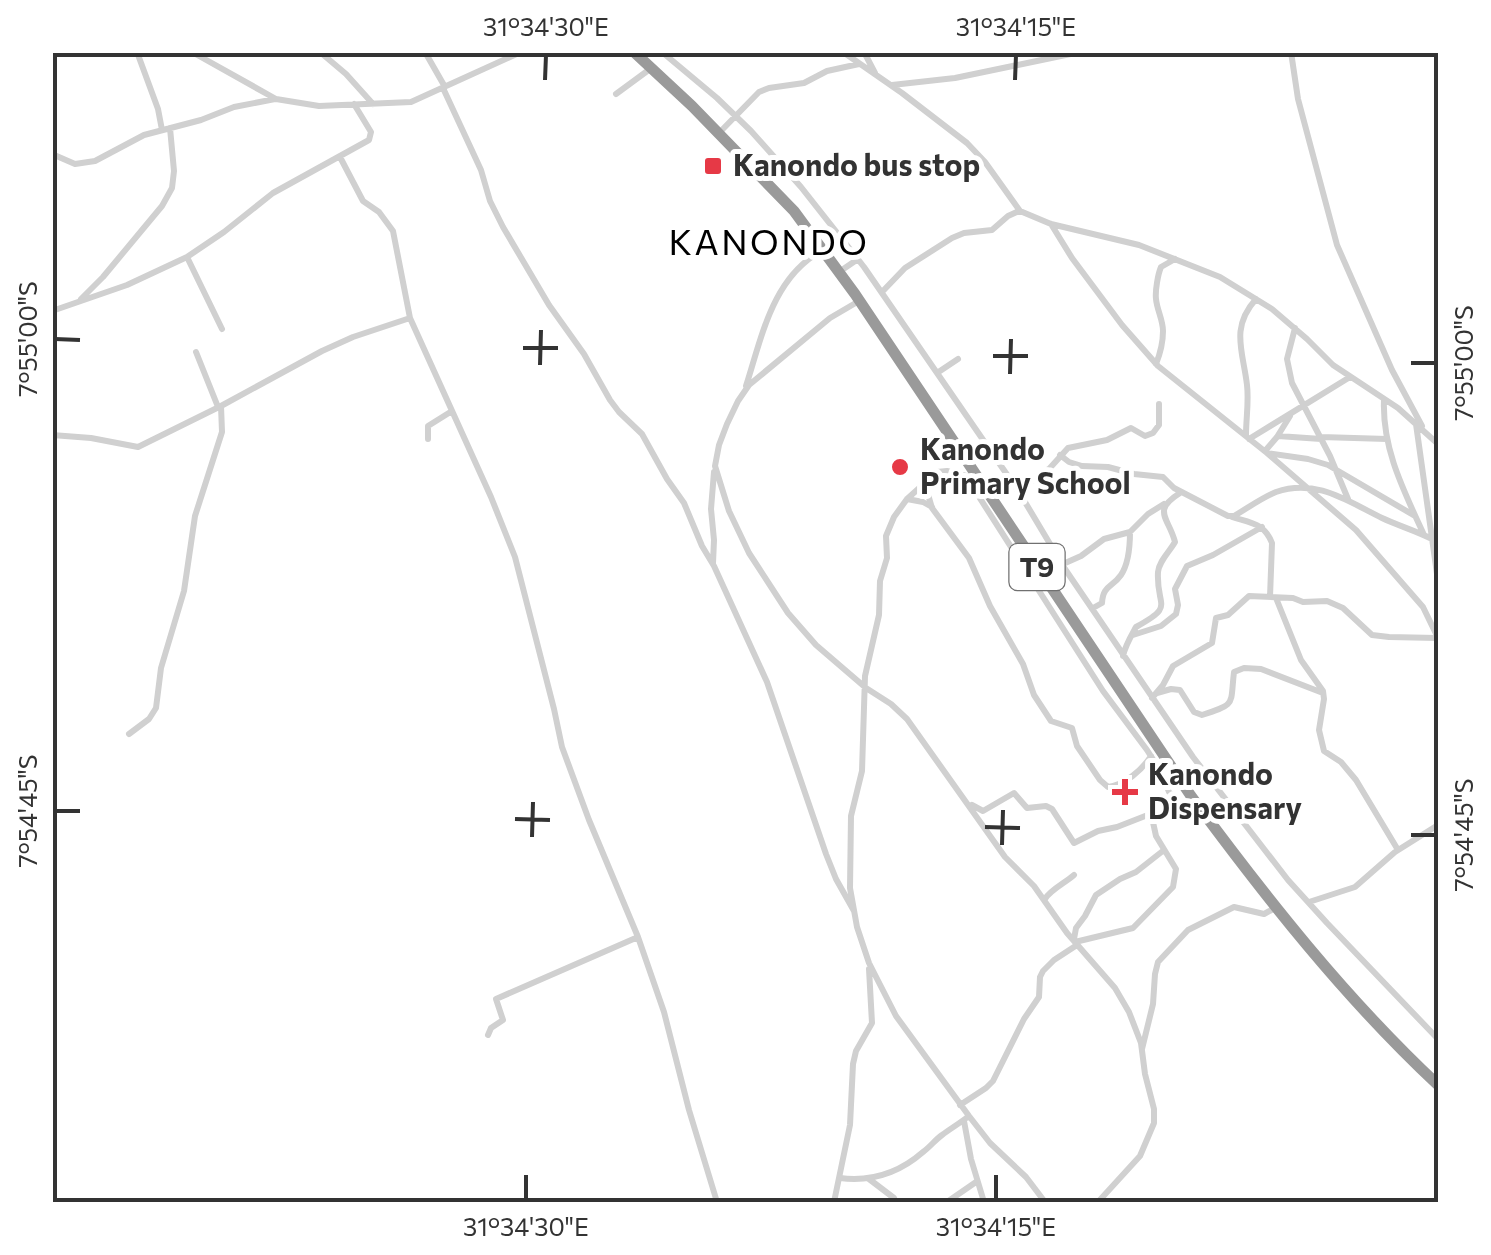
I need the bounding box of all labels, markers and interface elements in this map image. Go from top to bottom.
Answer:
text: 31°34'30"E [483,11,609,41]
text: 31°34'15"E [956,11,1076,41]
place label: Kanondo bus stop [733,145,980,182]
marker: Kanondo bus stop [702,155,724,177]
district label: KANONDO [669,219,869,262]
text: 7°55'00"S [12,281,42,397]
text: 7°55'00"S [1448,305,1478,421]
place label: Kanondo Primary School [920,429,1131,500]
marker: Kanondo Primary School [889,456,911,478]
road number: T9 [1010,544,1064,590]
place label: Kanondo Dispensary [1148,754,1302,825]
text: 7°54'45"S [12,755,42,867]
marker: Kanondo Dispensary [1112,779,1138,805]
text: 7°54'45"S [1448,779,1478,891]
text: 31°34'30"E [463,1211,589,1241]
text: 31°34'15"E [936,1211,1056,1241]

